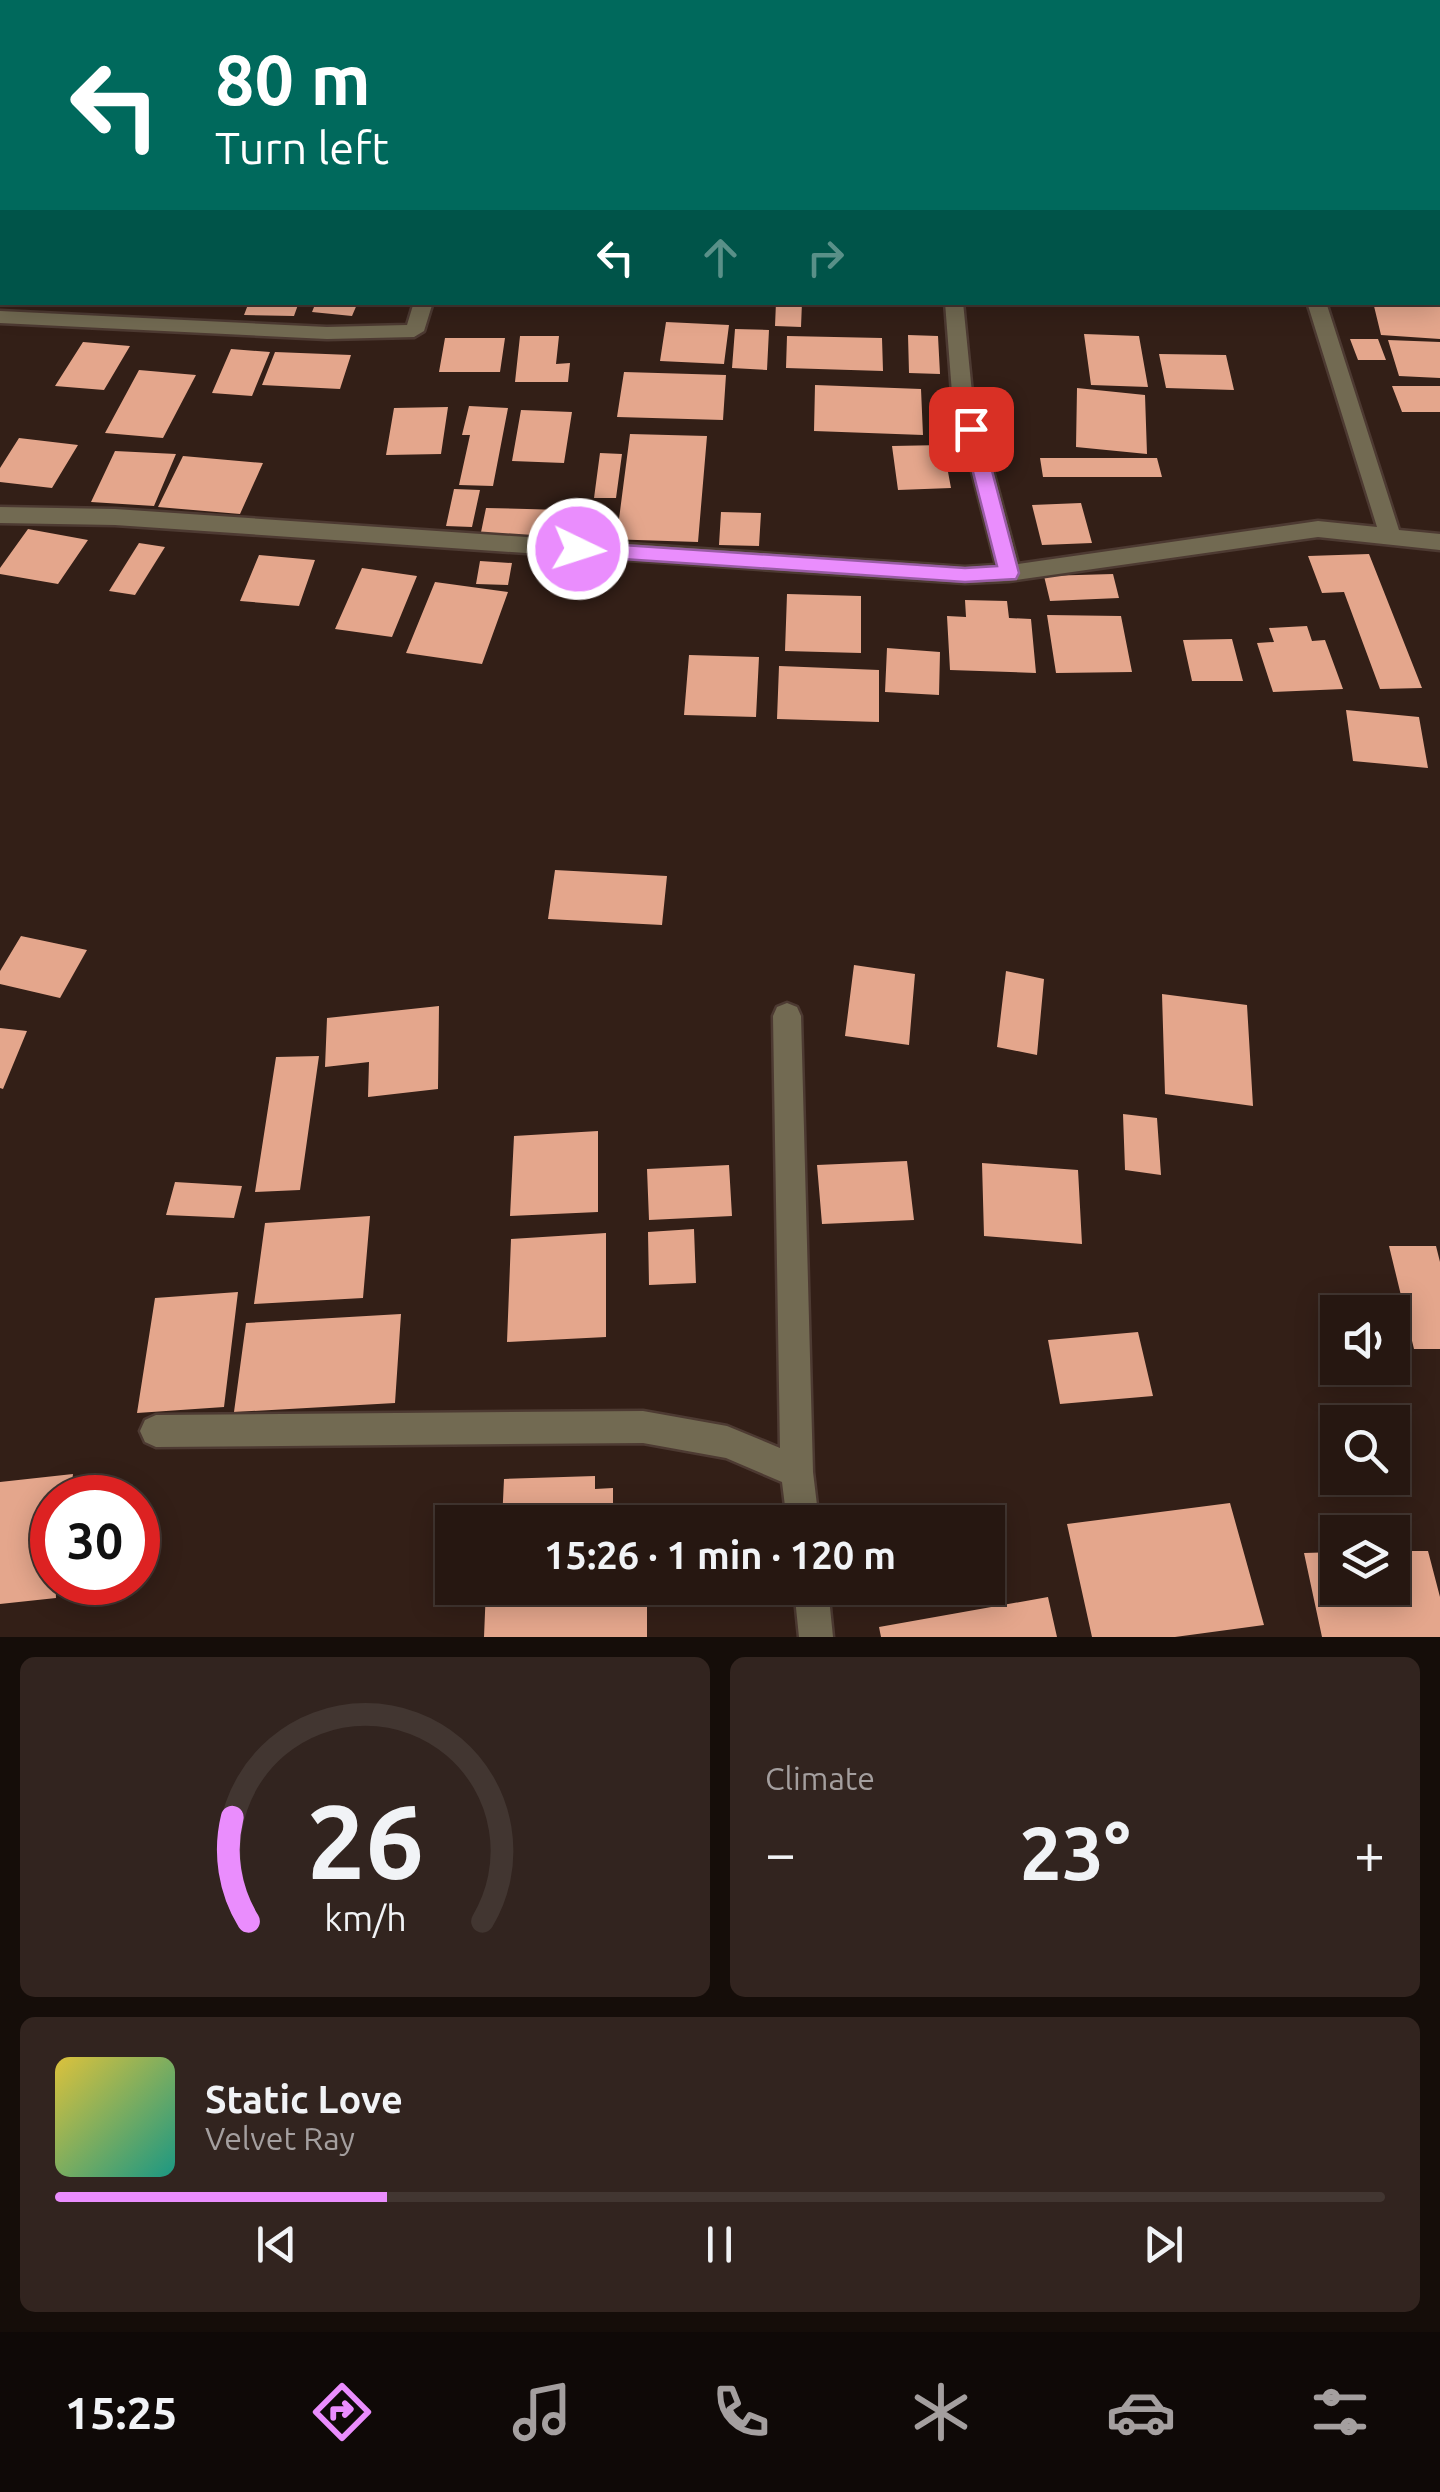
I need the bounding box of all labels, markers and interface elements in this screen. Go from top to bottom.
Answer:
icon: left [50,40,180,170]
text: 80 m [215,40,371,118]
text: Turn left [215,122,389,173]
icon: left [588,230,643,285]
icon: ahead [693,230,748,285]
icon: right [798,230,853,285]
pin [929,387,1014,472]
icon: arrive [944,402,999,457]
position arrow [526,497,630,601]
map controls [1320,1295,1410,1605]
button: sound [1320,1295,1410,1385]
button: search [1320,1405,1410,1495]
speed limit sign: 30 [30,1475,160,1605]
button: layers [1320,1515,1410,1605]
text: 15:26 · 1 min · 120 m [544,1534,896,1576]
text: Climate [765,1760,875,1796]
text: 26 [306,1782,424,1899]
text: 23° [1019,1810,1131,1894]
text: − [765,1822,796,1883]
text: + [1354,1822,1385,1883]
text: km/h [324,1898,406,1938]
text: Static Love [205,2078,403,2120]
text: Velvet Ray [205,2120,355,2156]
icon: previous [249,2217,304,2272]
icon: pause [692,2217,747,2272]
icon: next [1136,2217,1191,2272]
icon: directions [307,2377,377,2447]
icon: music [507,2377,577,2447]
icon: phone [706,2377,776,2447]
icon: climate [906,2377,976,2447]
icon: car [1106,2377,1176,2447]
icon: filters [1305,2377,1375,2447]
text: 15:25 [65,2387,177,2438]

